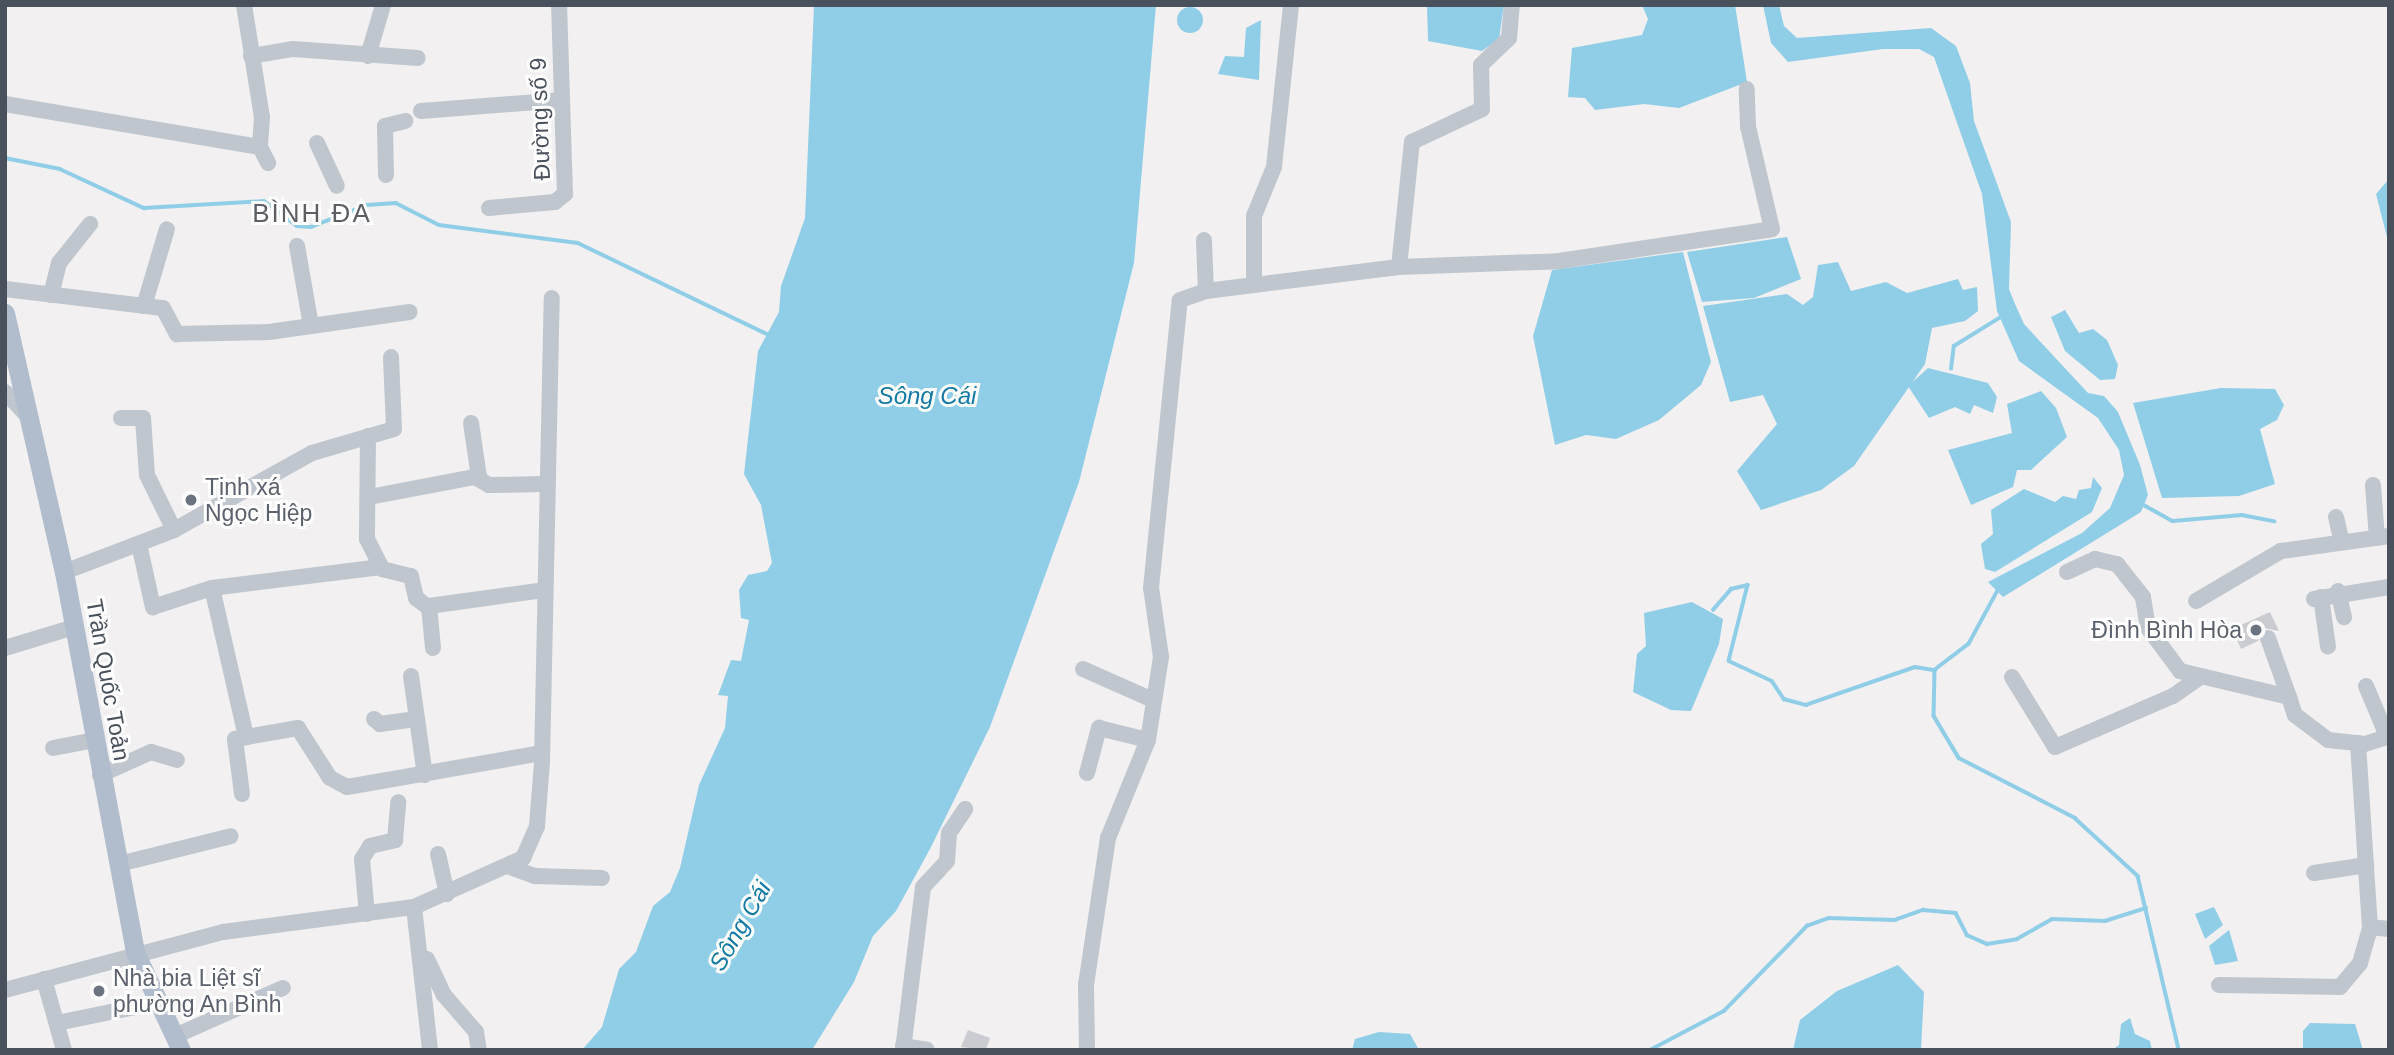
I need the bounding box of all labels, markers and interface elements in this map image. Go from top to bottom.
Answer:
street label: Đường số 9 [524,57,556,181]
district label: BÌNH ĐA [253,198,371,230]
water label: Sông Cái [878,382,976,410]
place label: Tịnh xá Ngọc Hiệp [205,473,312,527]
marker: Tịnh xá Ngọc Hiệp [183,492,199,508]
street label: Trần Quốc Toản [80,597,136,763]
place label: Đình Bình Hòa [2091,616,2242,644]
marker: Đình Bình Hòa [2248,622,2264,638]
water label: Sông Cái [703,876,777,976]
place label: Nhà bia Liệt sĩ phường An Bình [113,964,283,1018]
marker: Nhà bia Liệt sĩ phường An Bình [91,983,107,999]

